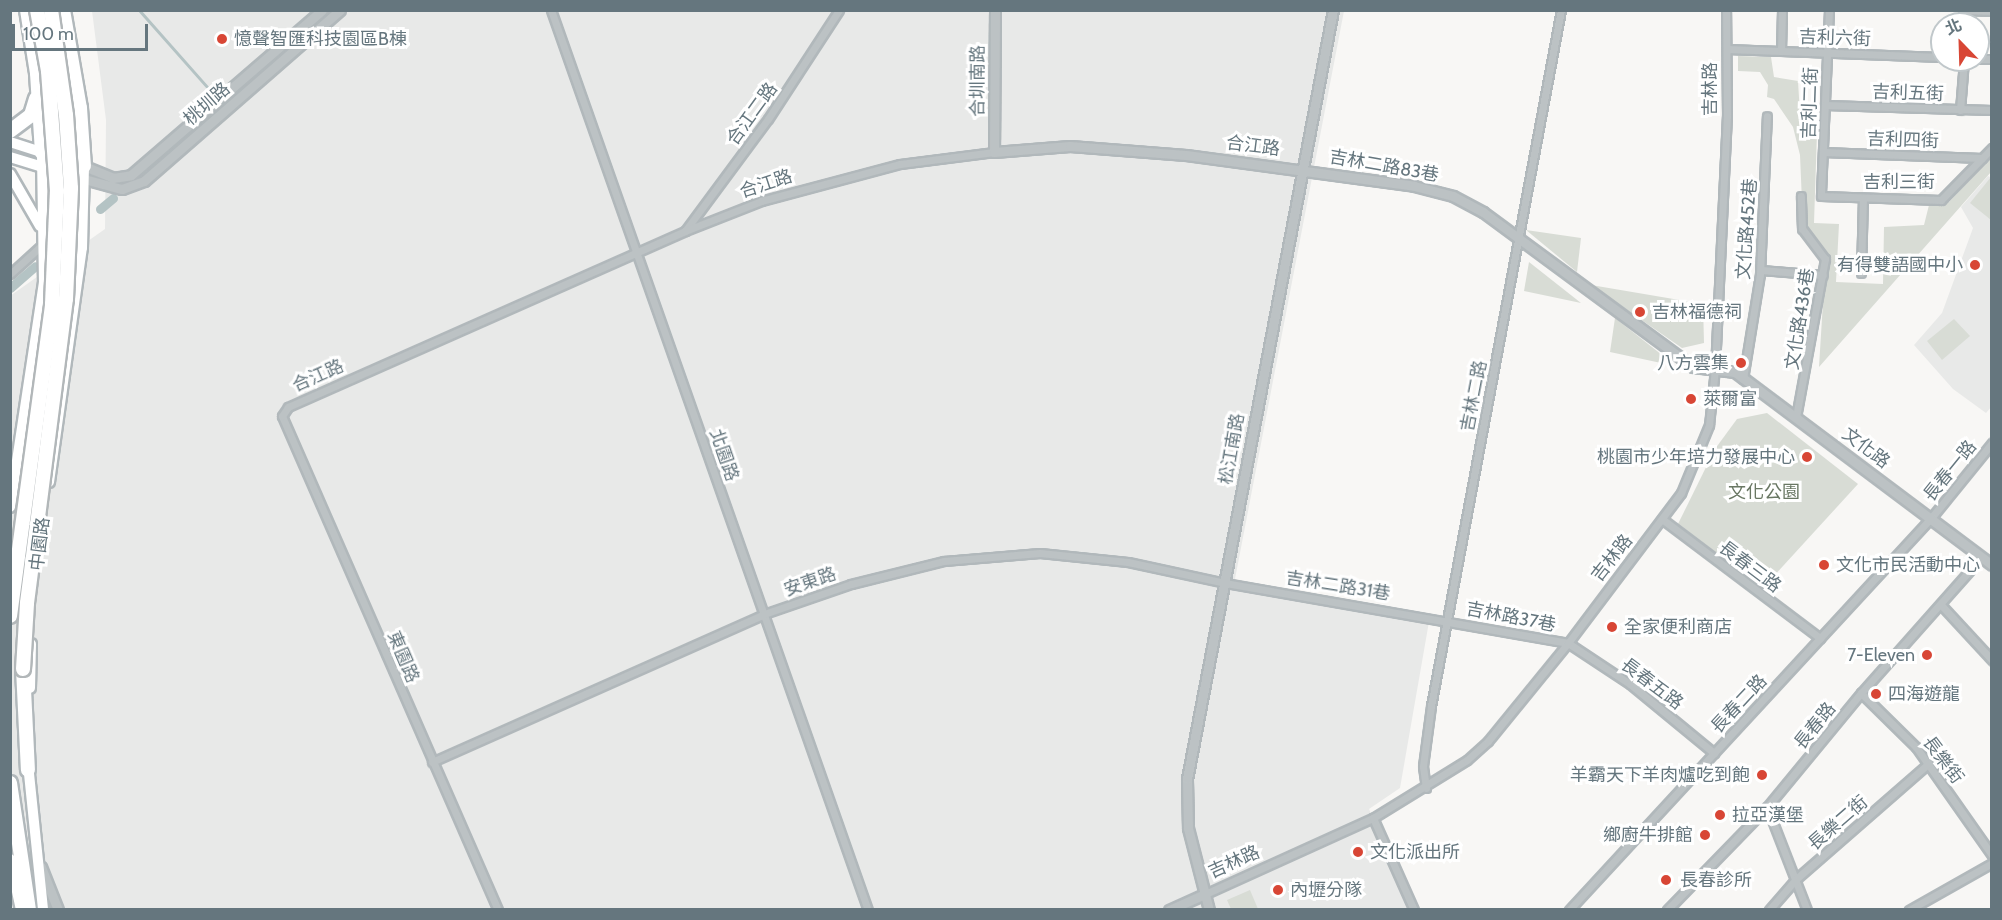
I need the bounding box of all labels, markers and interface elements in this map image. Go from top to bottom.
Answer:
scale bar [15,12,152,50]
north arrow [1930,12,1990,72]
text: 北 [1942,15,1965,39]
text: 100 m [23,23,74,45]
street label: 吉利六街 [1799,26,1871,50]
place label: 憶聲智匯科技園區B棟 [234,28,407,50]
marker: 憶聲智匯科技園區B棟 [215,32,229,46]
street label: 合圳南路 [967,45,989,117]
street label: 吉林路 [1699,62,1721,116]
street label: 吉利二街 [1798,67,1822,139]
street label: 桃圳路 [180,78,234,130]
street label: 合江二路 [722,79,782,149]
street label: 吉利五街 [1872,81,1944,105]
street label: 吉利四街 [1867,128,1939,152]
street label: 合江路 [1225,132,1281,160]
street label: 吉林二路83巷 [1328,146,1440,186]
street label: 合江路 [737,165,795,203]
street label: 吉利三街 [1863,171,1935,193]
street label: 文化路452巷 [1733,178,1761,280]
place label: 有得雙語國中小 [1837,254,1963,276]
marker: 有得雙語國中小 [1968,258,1982,272]
street label: 文化路436巷 [1781,267,1819,371]
place label: 吉林福德祠 [1652,301,1742,323]
marker: 吉林福德祠 [1633,305,1647,319]
place label: 八方雲集 [1657,352,1729,374]
street label: 合江路 [289,355,347,397]
marker: 八方雲集 [1734,356,1748,370]
street label: 吉林二路 [1457,359,1491,433]
place label: 萊爾富 [1703,388,1757,410]
marker: 萊爾富 [1684,392,1698,406]
street label: 松江南路 [1215,412,1249,486]
street label: 文化路 [1838,423,1894,473]
street label: 北園路 [705,426,743,484]
street label: 長春一路 [1919,436,1981,506]
place label: 桃園市少年培力發展中心 [1597,446,1795,468]
marker: 桃園市少年培力發展中心 [1800,450,1814,464]
park label: 文化公園 [1728,481,1800,503]
street label: 中園路 [26,516,54,572]
street label: 吉林路 [1587,530,1637,586]
street label: 長春三路 [1715,537,1785,597]
place label: 文化市民活動中心 [1836,554,1980,576]
marker: 文化市民活動中心 [1817,558,1831,572]
street label: 安東路 [781,563,839,601]
street label: 吉林二路31巷 [1284,567,1392,605]
street label: 吉林路37巷 [1464,598,1558,636]
place label: 全家便利商店 [1624,616,1732,638]
marker: 全家便利商店 [1605,620,1619,634]
street label: 東園路 [383,628,423,686]
place label: 7-Eleven [1847,644,1915,666]
marker: 7-Eleven [1920,648,1934,662]
street label: 長春五路 [1617,654,1687,714]
street label: 長春二路 [1707,670,1771,738]
place label: 四海遊龍 [1888,683,1960,705]
marker: 四海遊龍 [1869,687,1883,701]
street label: 長春路 [1790,698,1840,754]
street label: 長樂街 [1918,732,1968,788]
place label: 羊霸天下羊肉爐吃到飽 [1570,764,1750,786]
marker: 羊霸天下羊肉爐吃到飽 [1755,768,1769,782]
street label: 長樂二街 [1804,791,1872,855]
place label: 拉亞漢堡 [1732,804,1804,826]
marker: 拉亞漢堡 [1713,808,1727,822]
place label: 鄉廚牛排館 [1603,824,1693,846]
marker: 鄉廚牛排館 [1698,828,1712,842]
street label: 吉林路 [1205,841,1263,883]
place label: 文化派出所 [1370,841,1460,863]
marker: 文化派出所 [1351,845,1365,859]
place label: 長春診所 [1680,869,1752,891]
marker: 長春診所 [1657,871,1675,889]
place label: 內壢分隊 [1290,879,1362,901]
marker: 內壢分隊 [1271,883,1285,897]

